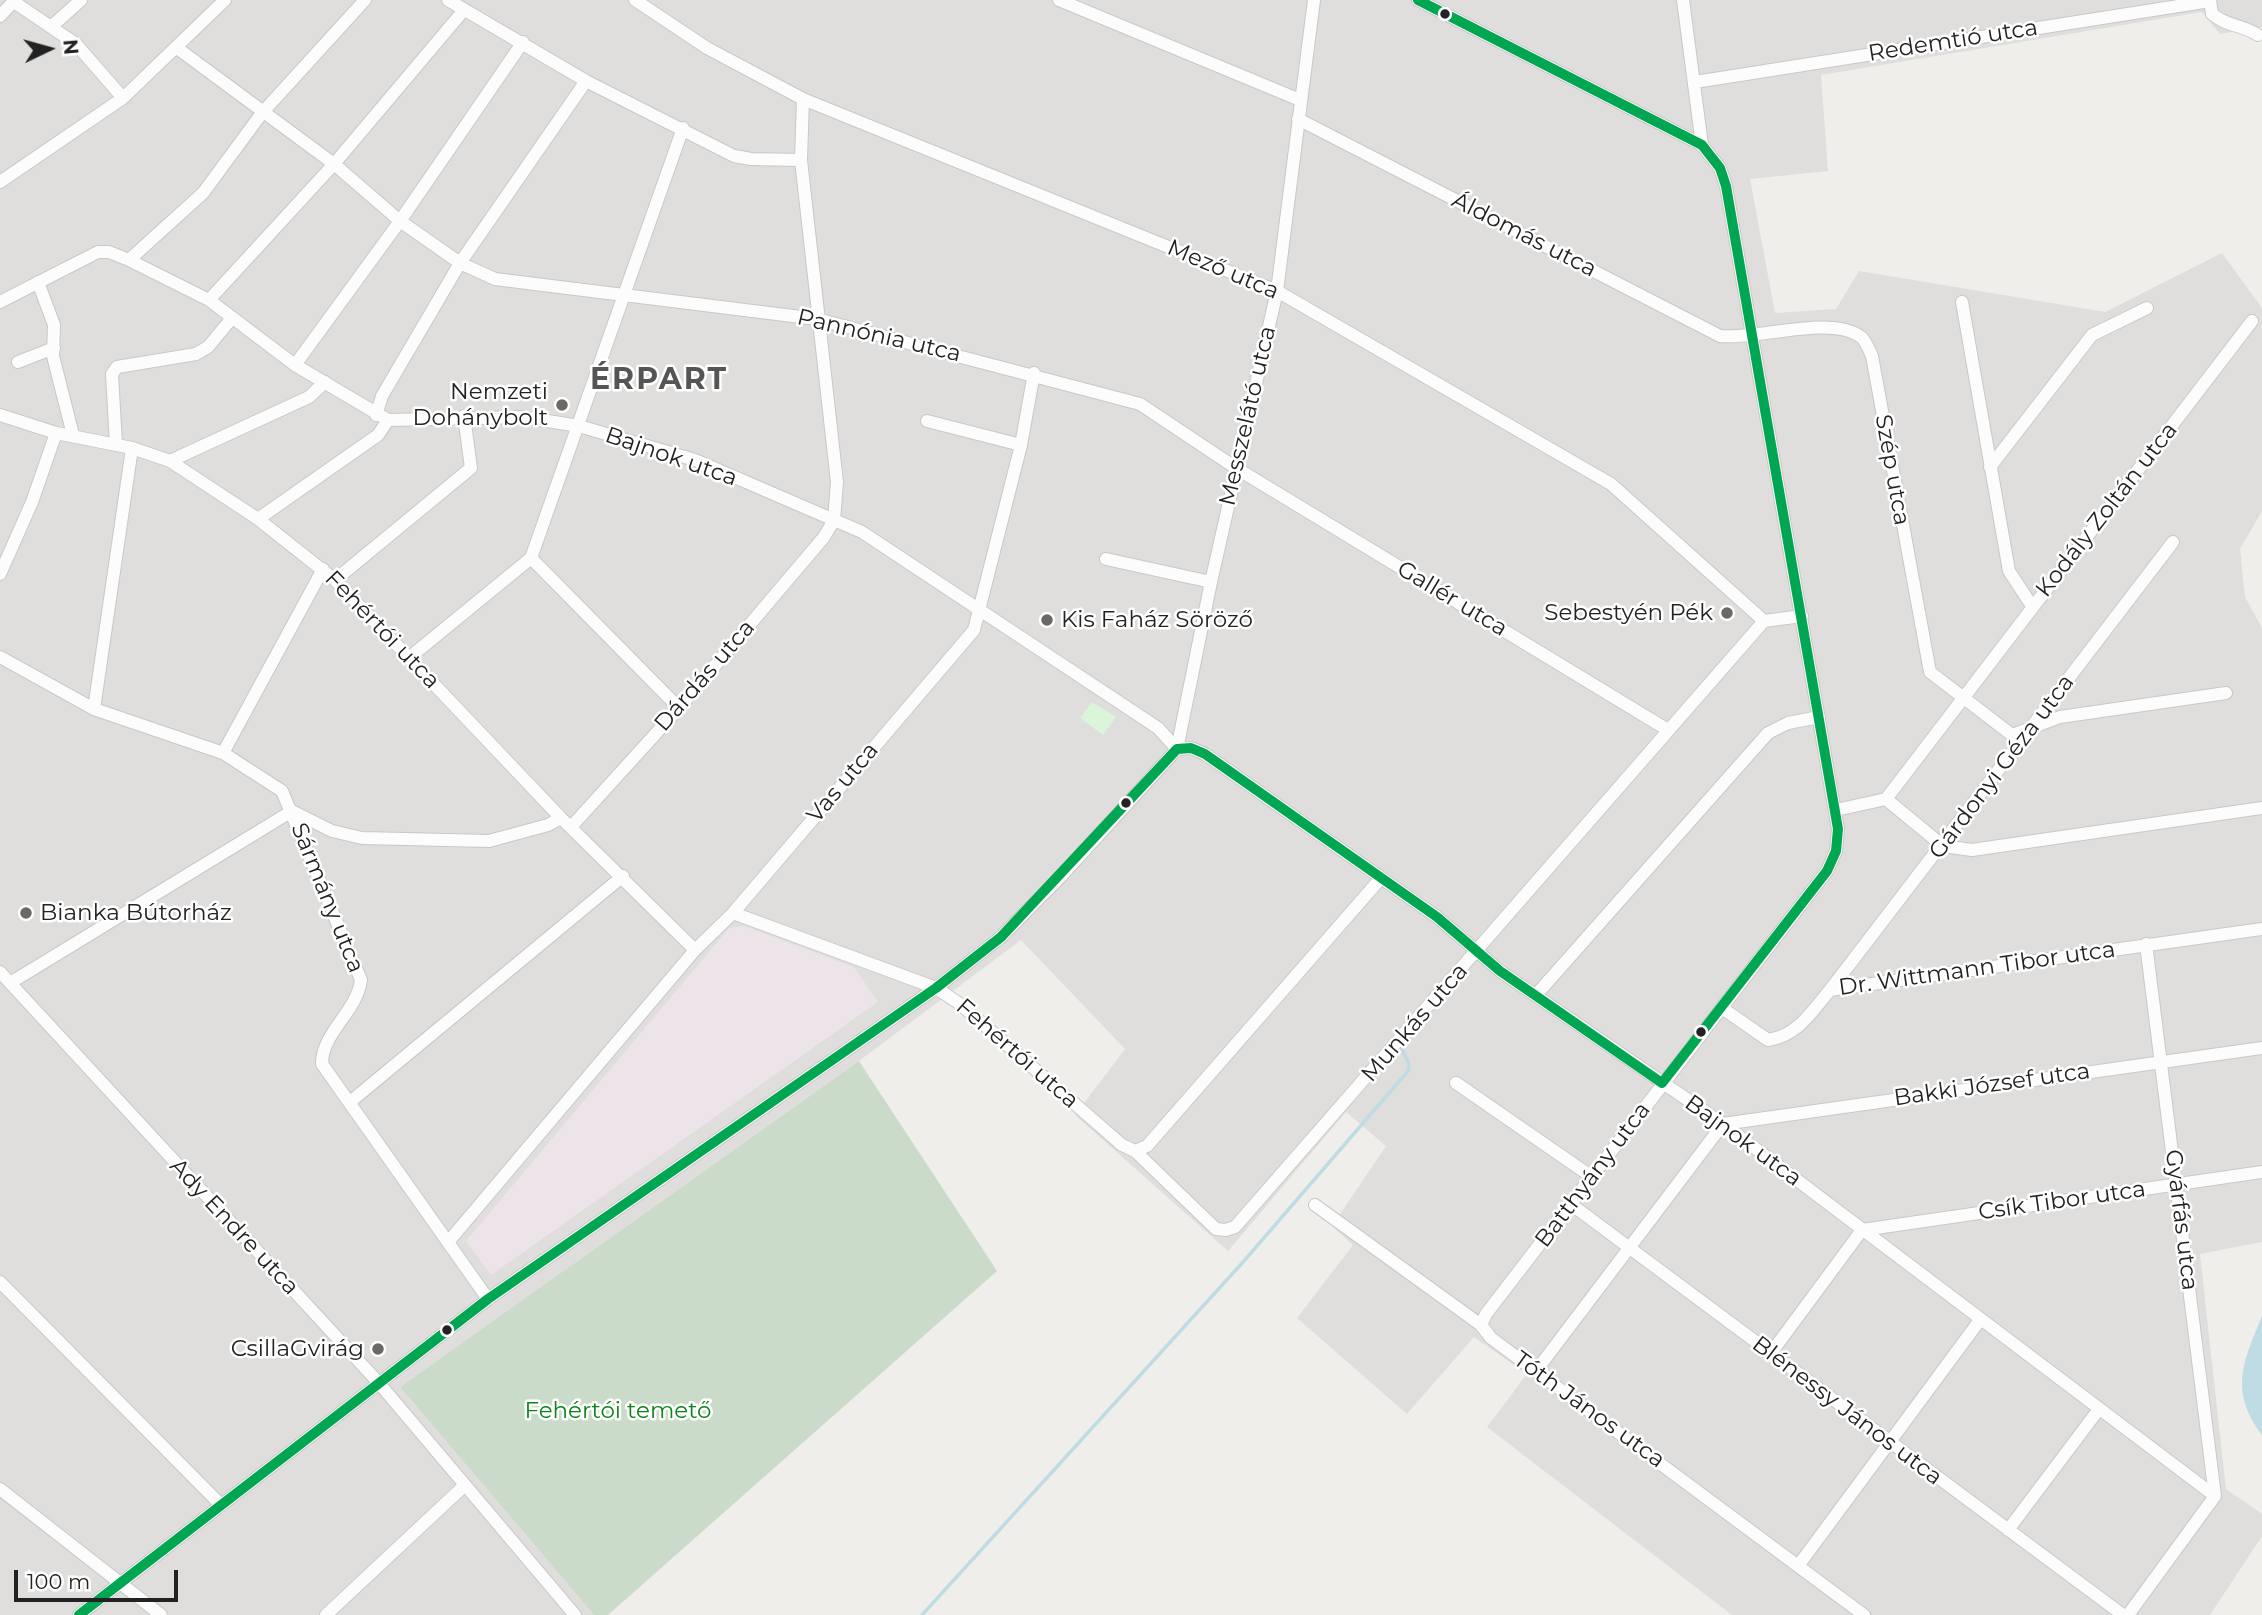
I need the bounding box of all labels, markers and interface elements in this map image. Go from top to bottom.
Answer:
unlabelled marker [1438,7,1452,21]
north arrow [14,14,84,84]
street label: Redemtió utca [1866,14,2040,68]
text: N [58,38,83,56]
street label: Áldomás utca [1447,187,1601,283]
street label: Mező utca [1163,234,1283,306]
street label: Pannónia utca [794,304,964,368]
street label: Messzelátó utca [1214,323,1282,509]
district label: ÉRPART [591,362,727,398]
place label: Nemzeti Dohánybolt [413,378,548,432]
marker: Nemzeti Dohánybolt [554,397,570,413]
street label: Szép utca [1869,412,1915,528]
street label: Kodály Zoltán utca [2030,417,2184,603]
street label: Bajnok utca [601,422,741,492]
street label: Gallér utca [1392,555,1512,643]
street label: Fehértói utca [319,565,445,695]
place label: Sebestyén Pék [1544,599,1713,627]
marker: Sebestyén Pék [1719,605,1735,621]
place label: Kis Faház Söröző [1061,606,1253,634]
marker: Kis Faház Söröző [1039,612,1055,628]
street label: Dárdás utca [649,615,761,737]
street label: Gárdonyi Géza utca [1924,669,2080,865]
street label: Vas utca [801,737,885,829]
unlabelled marker [1119,796,1133,810]
street label: Sármány utca [284,819,370,977]
place label: Bianka Bútorház [40,899,232,927]
marker: Bianka Bútorház [18,905,34,921]
street label: Dr. Wittmann Tibor utca [1837,936,2117,1002]
street label: Munkás utca [1356,958,1474,1088]
street label: Fehértói utca [950,993,1084,1115]
unlabelled marker [1694,1025,1708,1039]
street label: Bakki József utca [1892,1058,2092,1112]
street label: Bajnok utca [1679,1089,1807,1193]
street label: Batthyány utca [1529,1097,1657,1253]
street label: Gyárfás utca [2159,1148,2203,1292]
street label: Ady Endre utca [164,1153,304,1301]
street label: Csík Tibor utca [1977,1176,2147,1226]
unlabelled marker [440,1323,454,1337]
street label: Blénessy János utca [1746,1330,1948,1492]
place label: CsillaGvirág [231,1335,364,1363]
marker: CsillaGvirág [370,1341,386,1357]
street label: Tóth János utca [1508,1346,1670,1474]
park label: Fehértói temető [524,1397,712,1425]
scale bar [18,1556,182,1600]
text: 100 m [27,1569,90,1594]

